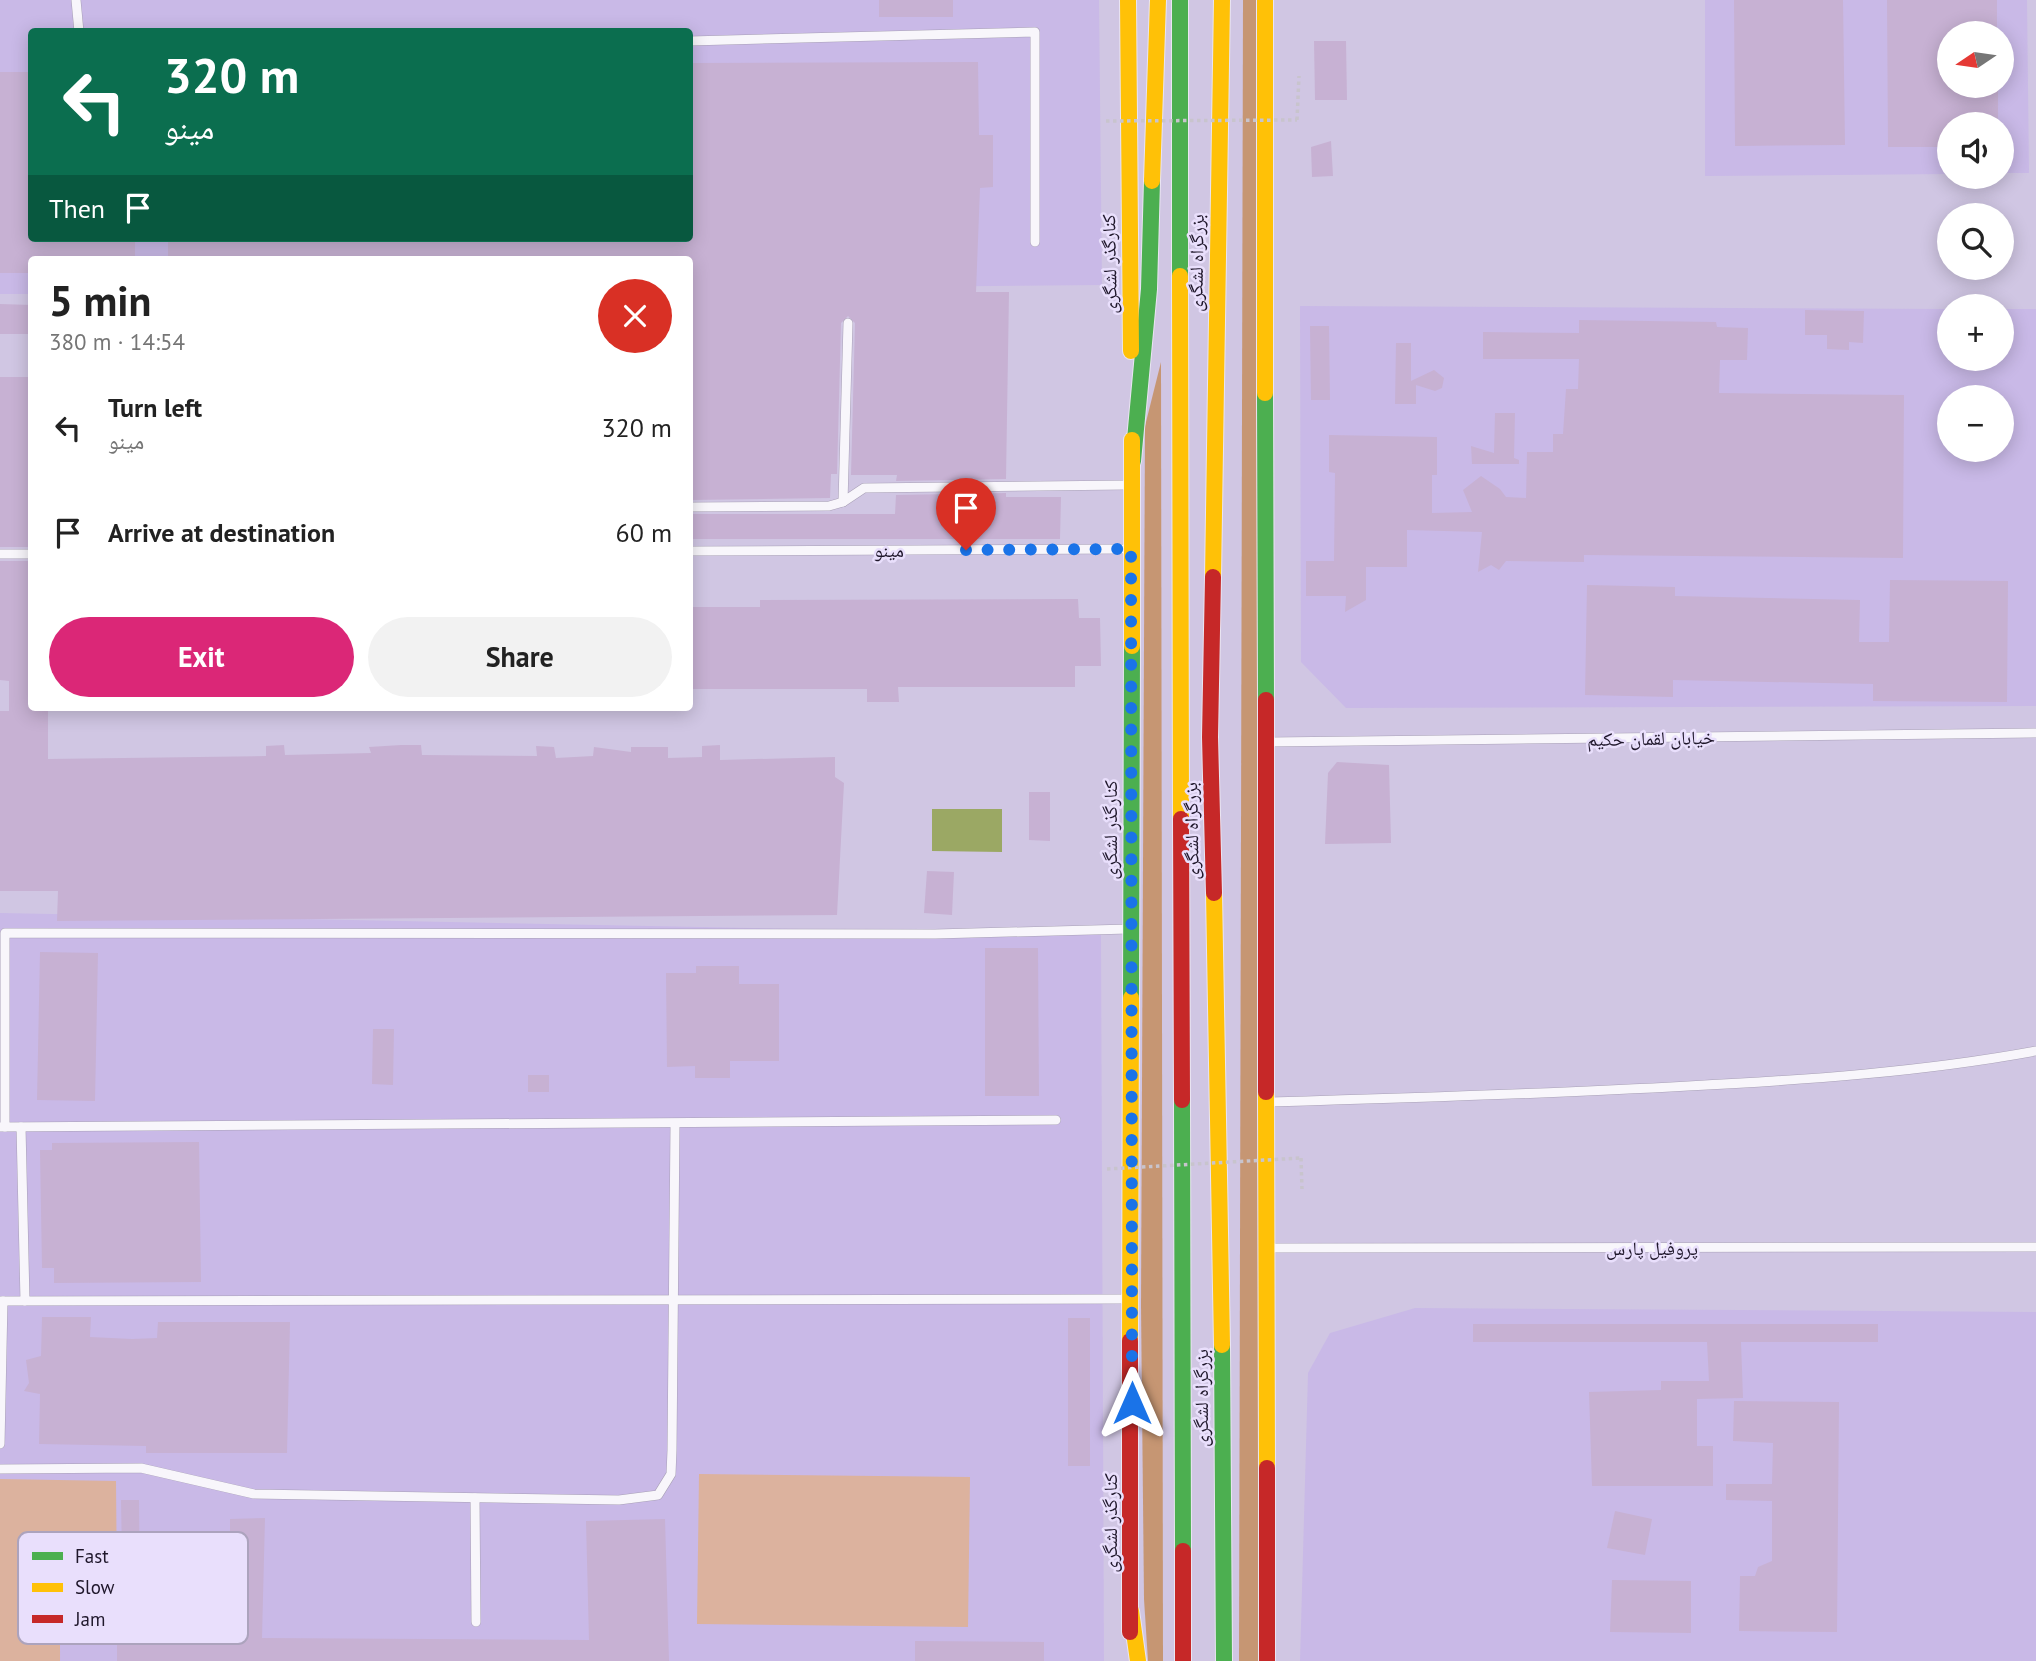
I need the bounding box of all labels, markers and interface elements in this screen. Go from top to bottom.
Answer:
north arrow [1937,21,2014,98]
map controls [1937,21,2014,462]
text: 320 m [164,43,299,107]
icon: left [49,56,140,147]
text: مینو [164,106,214,148]
button: sound [1937,112,2014,189]
icon: arrive [119,189,157,227]
text: Then [49,192,105,225]
button: search [1937,203,2014,280]
street label: کنارگذر لشگری [1096,214,1122,314]
street label: بزرگراه لشگری [1183,214,1209,312]
text: 5 min [49,273,151,328]
button: close [598,279,672,353]
button: + [1937,294,2014,371]
text: 380 m · 14:54 [49,327,185,356]
button: − [1937,385,2014,462]
text: Turn left [108,391,202,424]
icon: left [49,409,87,447]
text: 320 m [601,411,672,444]
text: مینو [108,426,144,455]
pin [936,478,996,550]
icon: arrive [947,489,985,527]
icon: arrive [49,514,87,552]
text: Arrive at destination [108,516,335,549]
text: 60 m [616,516,672,549]
street label: مینو [874,538,904,562]
button: Exit [49,617,354,697]
button: Share [368,617,672,697]
street label: خیابان لقمان حکیم [1587,725,1715,752]
street label: کنارگذر لشگری [1098,780,1122,880]
street label: بزرگراه لشگری [1178,782,1204,880]
street label: پروفیل پارس [1606,1236,1698,1260]
street label: بزرگراه لشگری [1189,1349,1213,1447]
position arrow [1095,1366,1169,1440]
street label: کنارگذر لشگری [1098,1473,1122,1573]
legend [18,1532,248,1644]
text: Fast [75,1544,109,1568]
text: Slow [75,1575,115,1599]
text: Jam [74,1607,105,1631]

